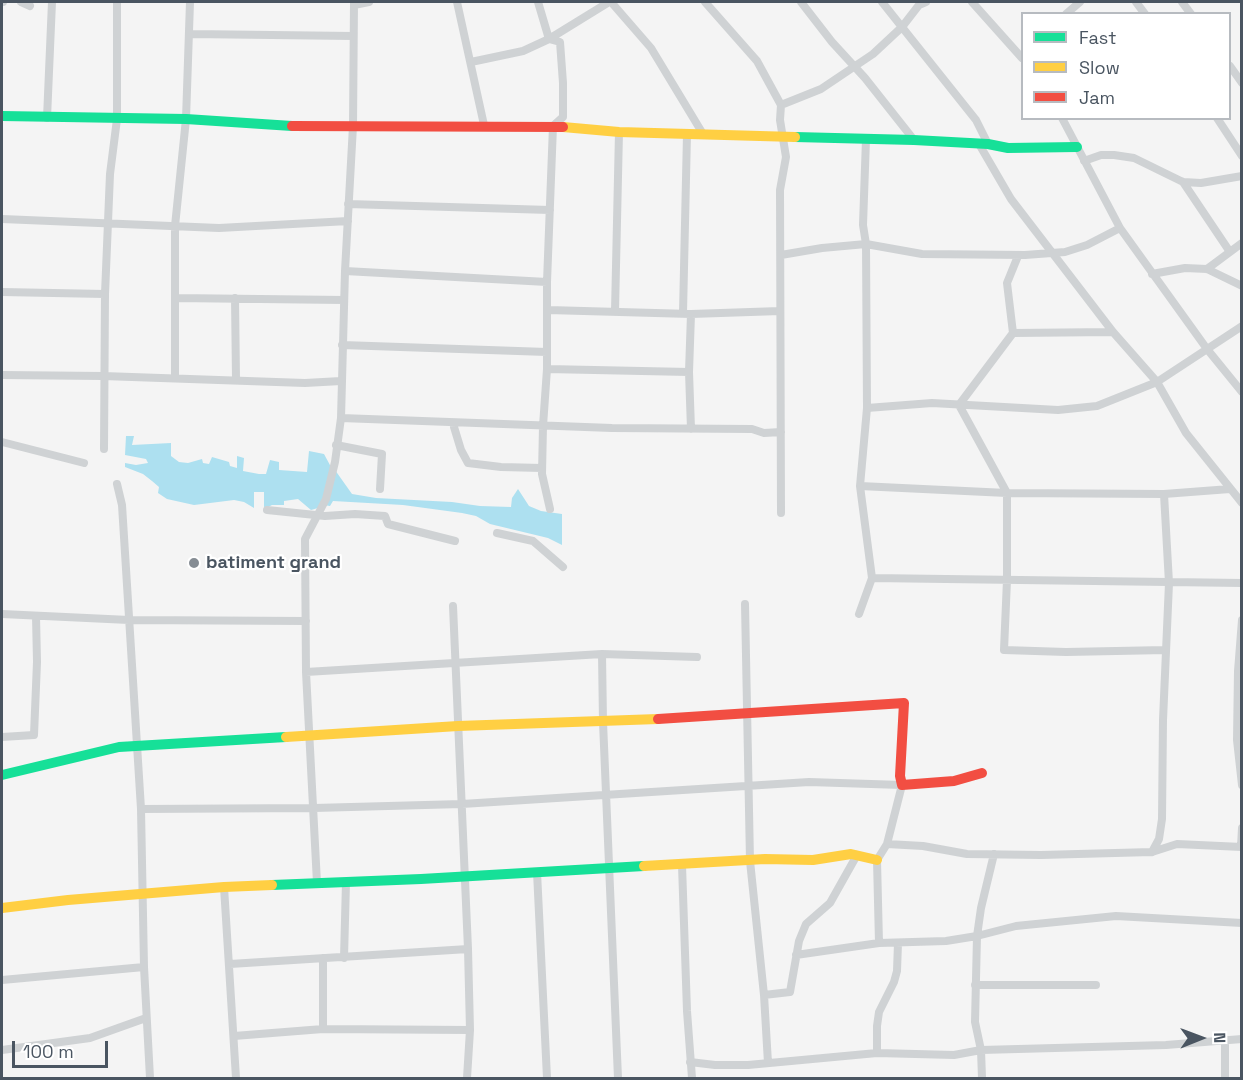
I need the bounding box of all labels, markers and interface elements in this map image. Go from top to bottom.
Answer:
legend [1021,12,1231,120]
text: Fast [1079,26,1116,49]
text: Slow [1079,56,1120,79]
text: Jam [1079,86,1115,109]
place label: batiment grand [206,552,341,574]
marker: batiment grand [187,556,201,570]
north arrow [1171,1008,1231,1068]
scale bar [15,1029,111,1067]
text: N [1209,1032,1230,1043]
text: 100 m [23,1040,74,1063]

